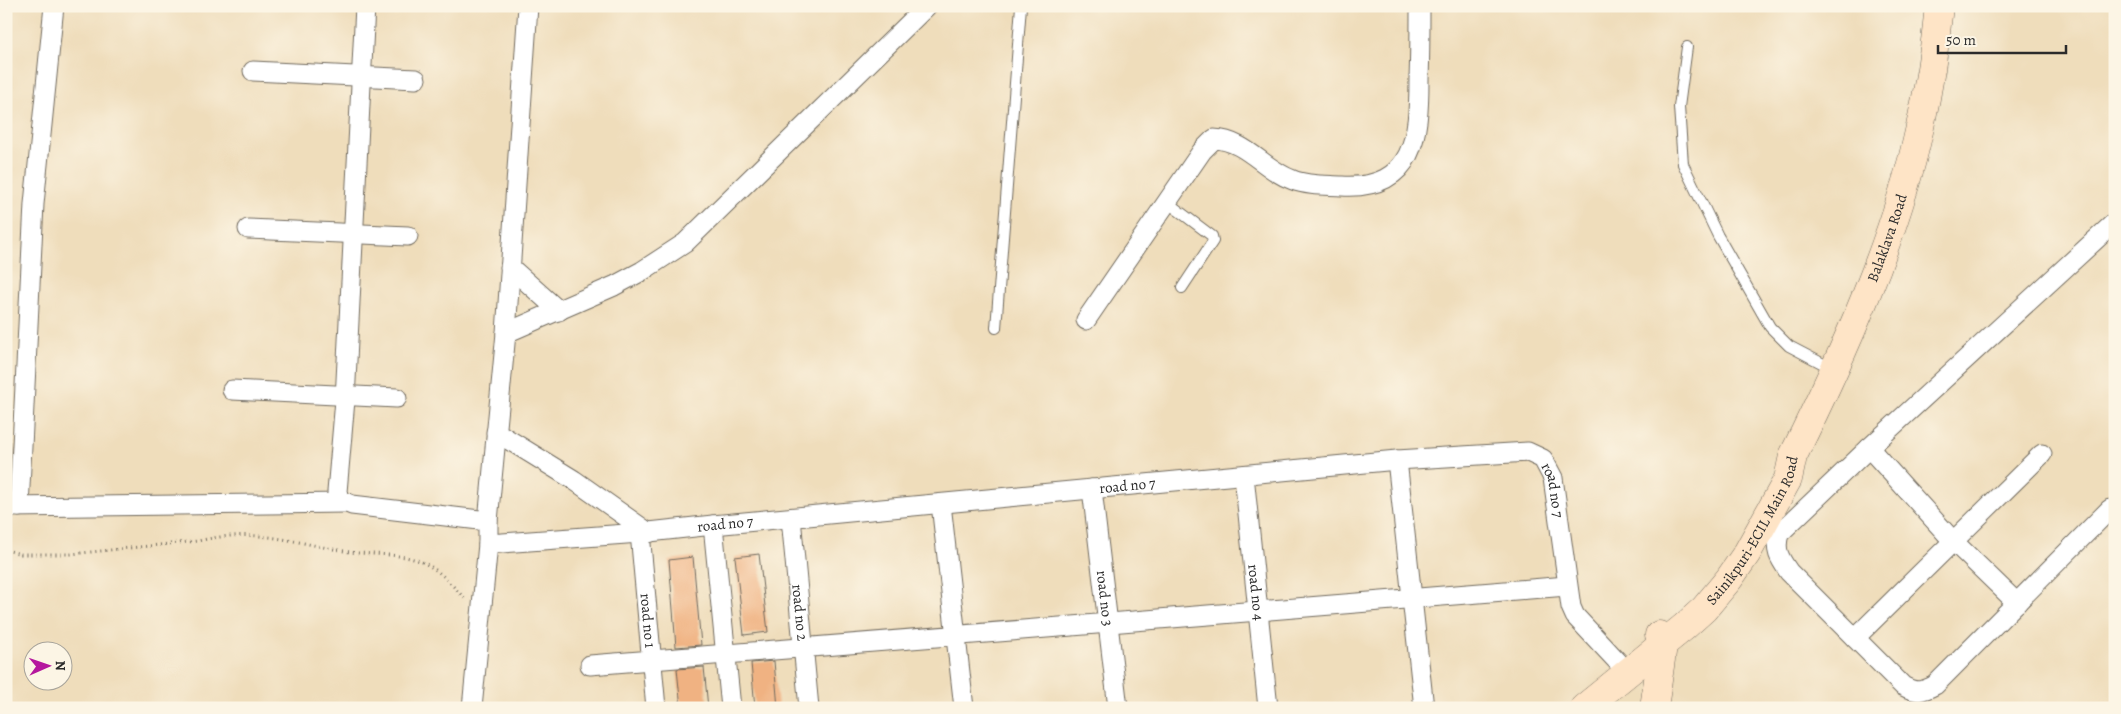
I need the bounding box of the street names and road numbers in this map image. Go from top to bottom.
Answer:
street label: Balaklava Road [1862,191,1912,285]
street label: Sainikpuri-ECIL Main Road [1702,453,1803,609]
street label: road no 7 [1537,459,1569,520]
street label: road no 7 [1098,473,1157,498]
street label: road no 7 [696,511,755,537]
street label: road no 4 [1243,563,1269,622]
street label: road no 3 [1092,569,1118,627]
street label: road no 2 [787,583,813,642]
street label: road no 1 [636,592,660,649]

